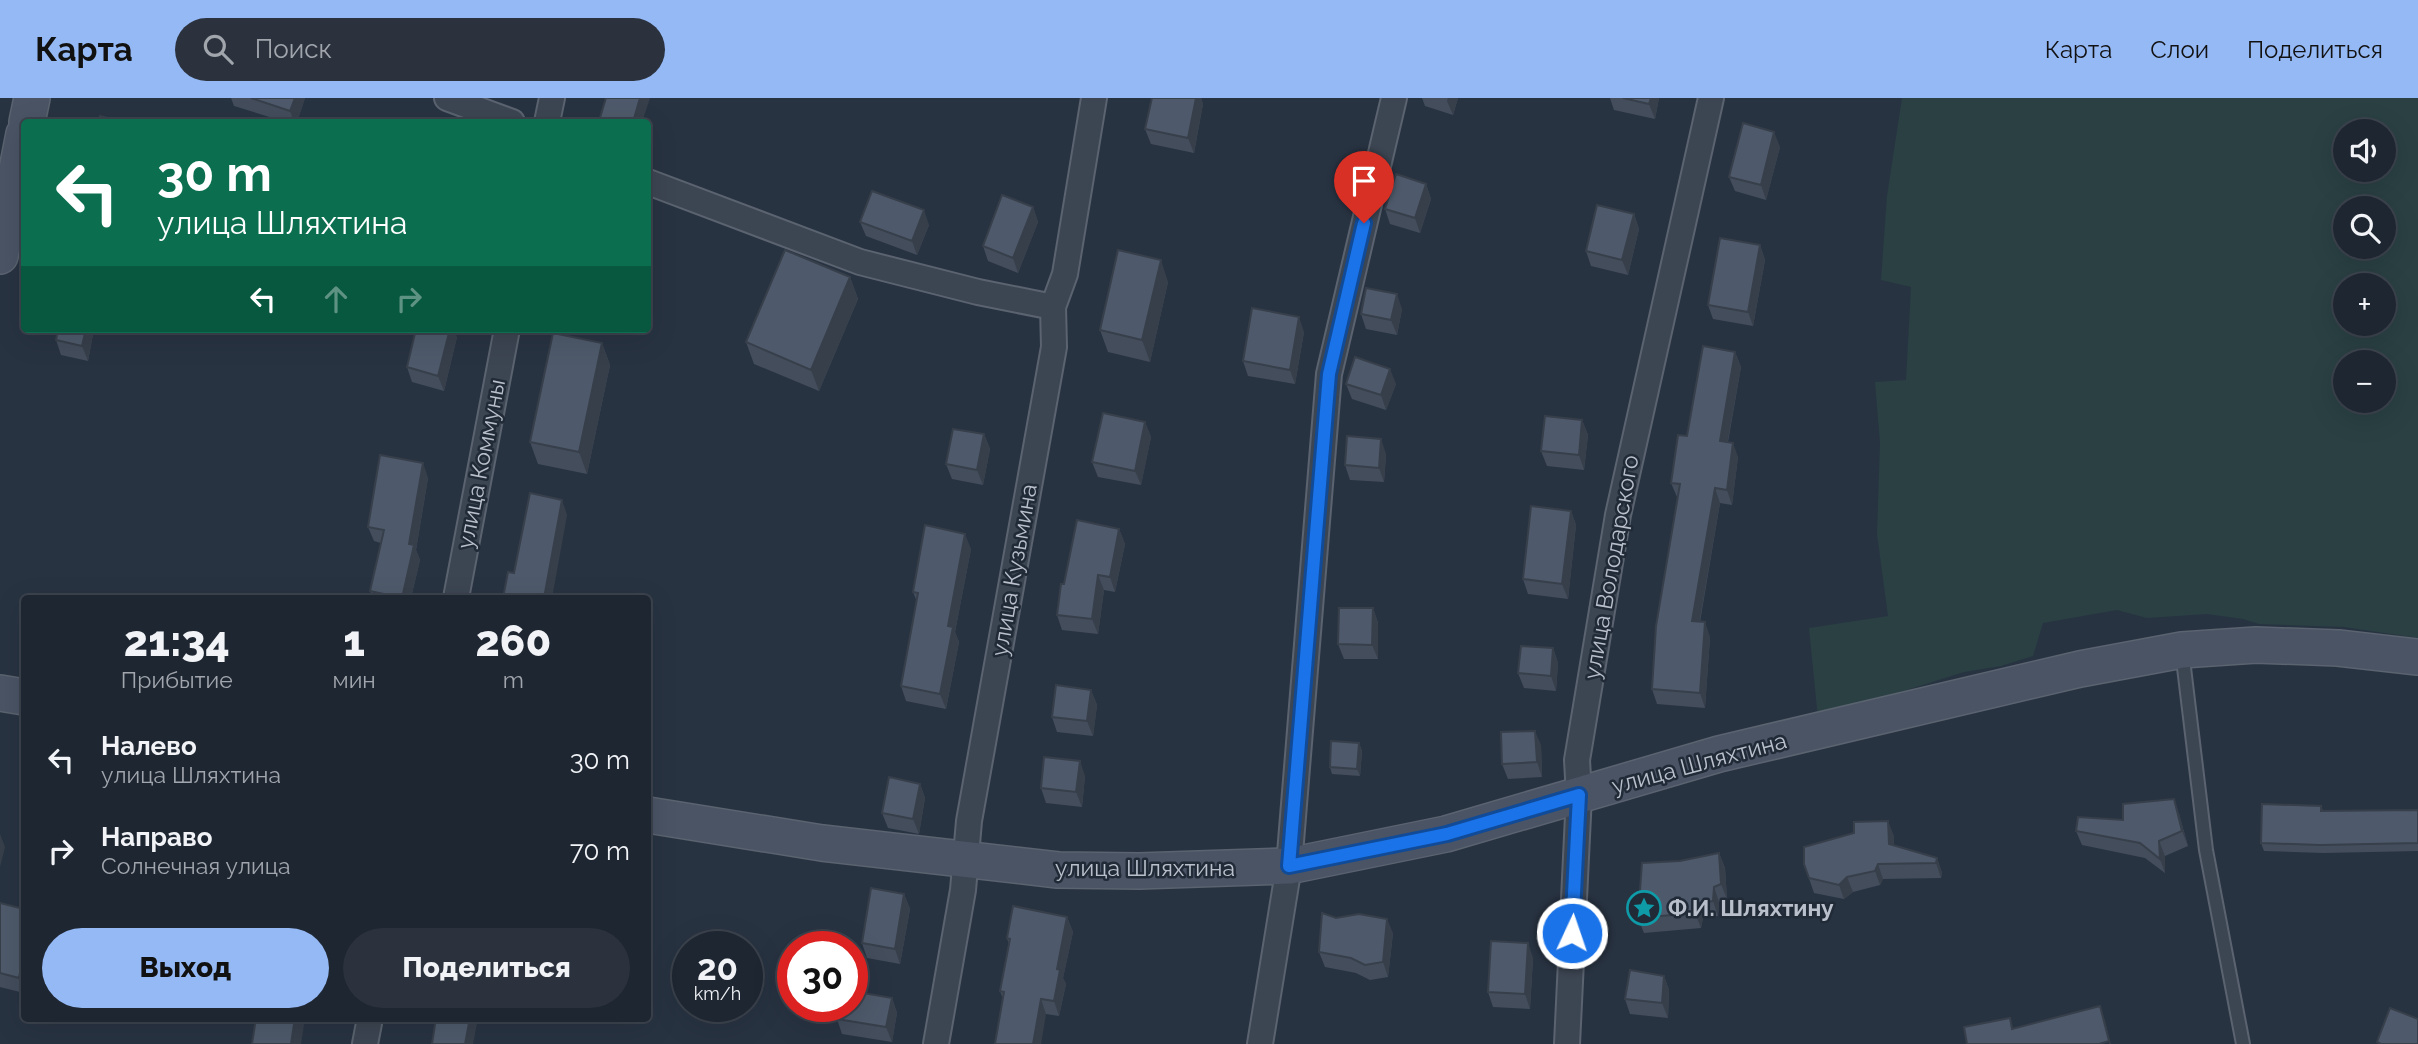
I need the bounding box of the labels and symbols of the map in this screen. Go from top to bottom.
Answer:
pin [1334,151,1394,223]
street label: улица Коммуны [451,377,510,551]
street label: улица Володарского [1577,453,1644,681]
street label: улица Кузьмина [985,482,1042,658]
street label: улица Шляхтина [1608,726,1789,799]
street label: улица Шляхтина [1055,854,1235,881]
place icon: Ф.И. Шляхтину [1625,889,1663,927]
place label: Ф.И. Шляхтину [1668,894,1834,921]
position arrow [1535,896,1609,970]
speed limit sign: 30 [777,931,868,1022]

